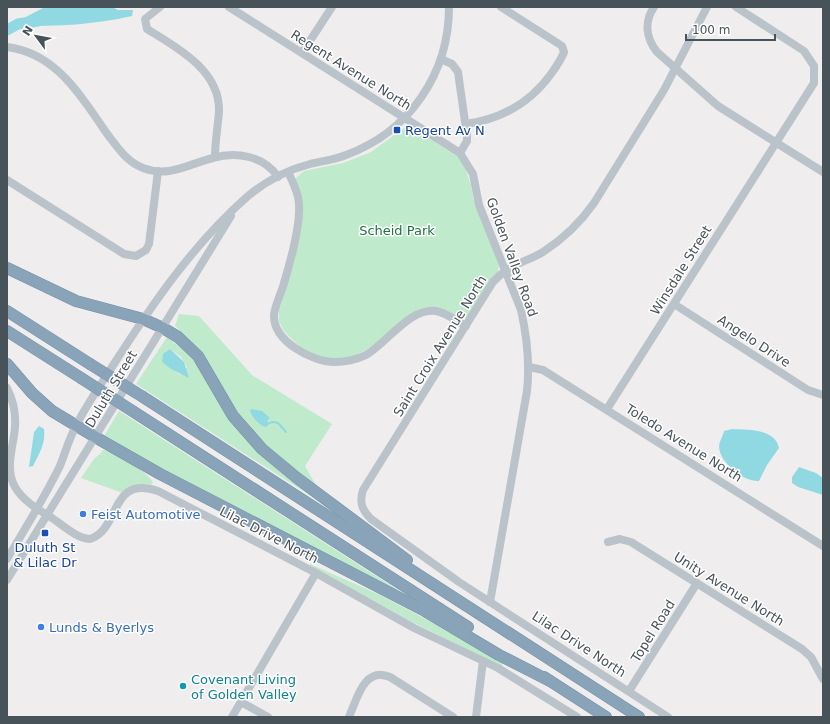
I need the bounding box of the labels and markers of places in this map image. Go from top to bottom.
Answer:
place label: Regent Av N [405,123,485,138]
marker: Regent Av N [392,125,402,135]
place label: Feist Automotive [91,507,201,522]
marker: Feist Automotive [78,509,88,519]
marker: Duluth St & Lilac Dr [40,528,50,538]
place label: Duluth St & Lilac Dr [13,540,77,570]
place label: Lunds & Byerlys [49,620,154,635]
marker: Lunds & Byerlys [36,622,46,632]
place label: Covenant Living of Golden Valley [191,672,297,702]
marker: Covenant Living of Golden Valley [178,681,188,691]

